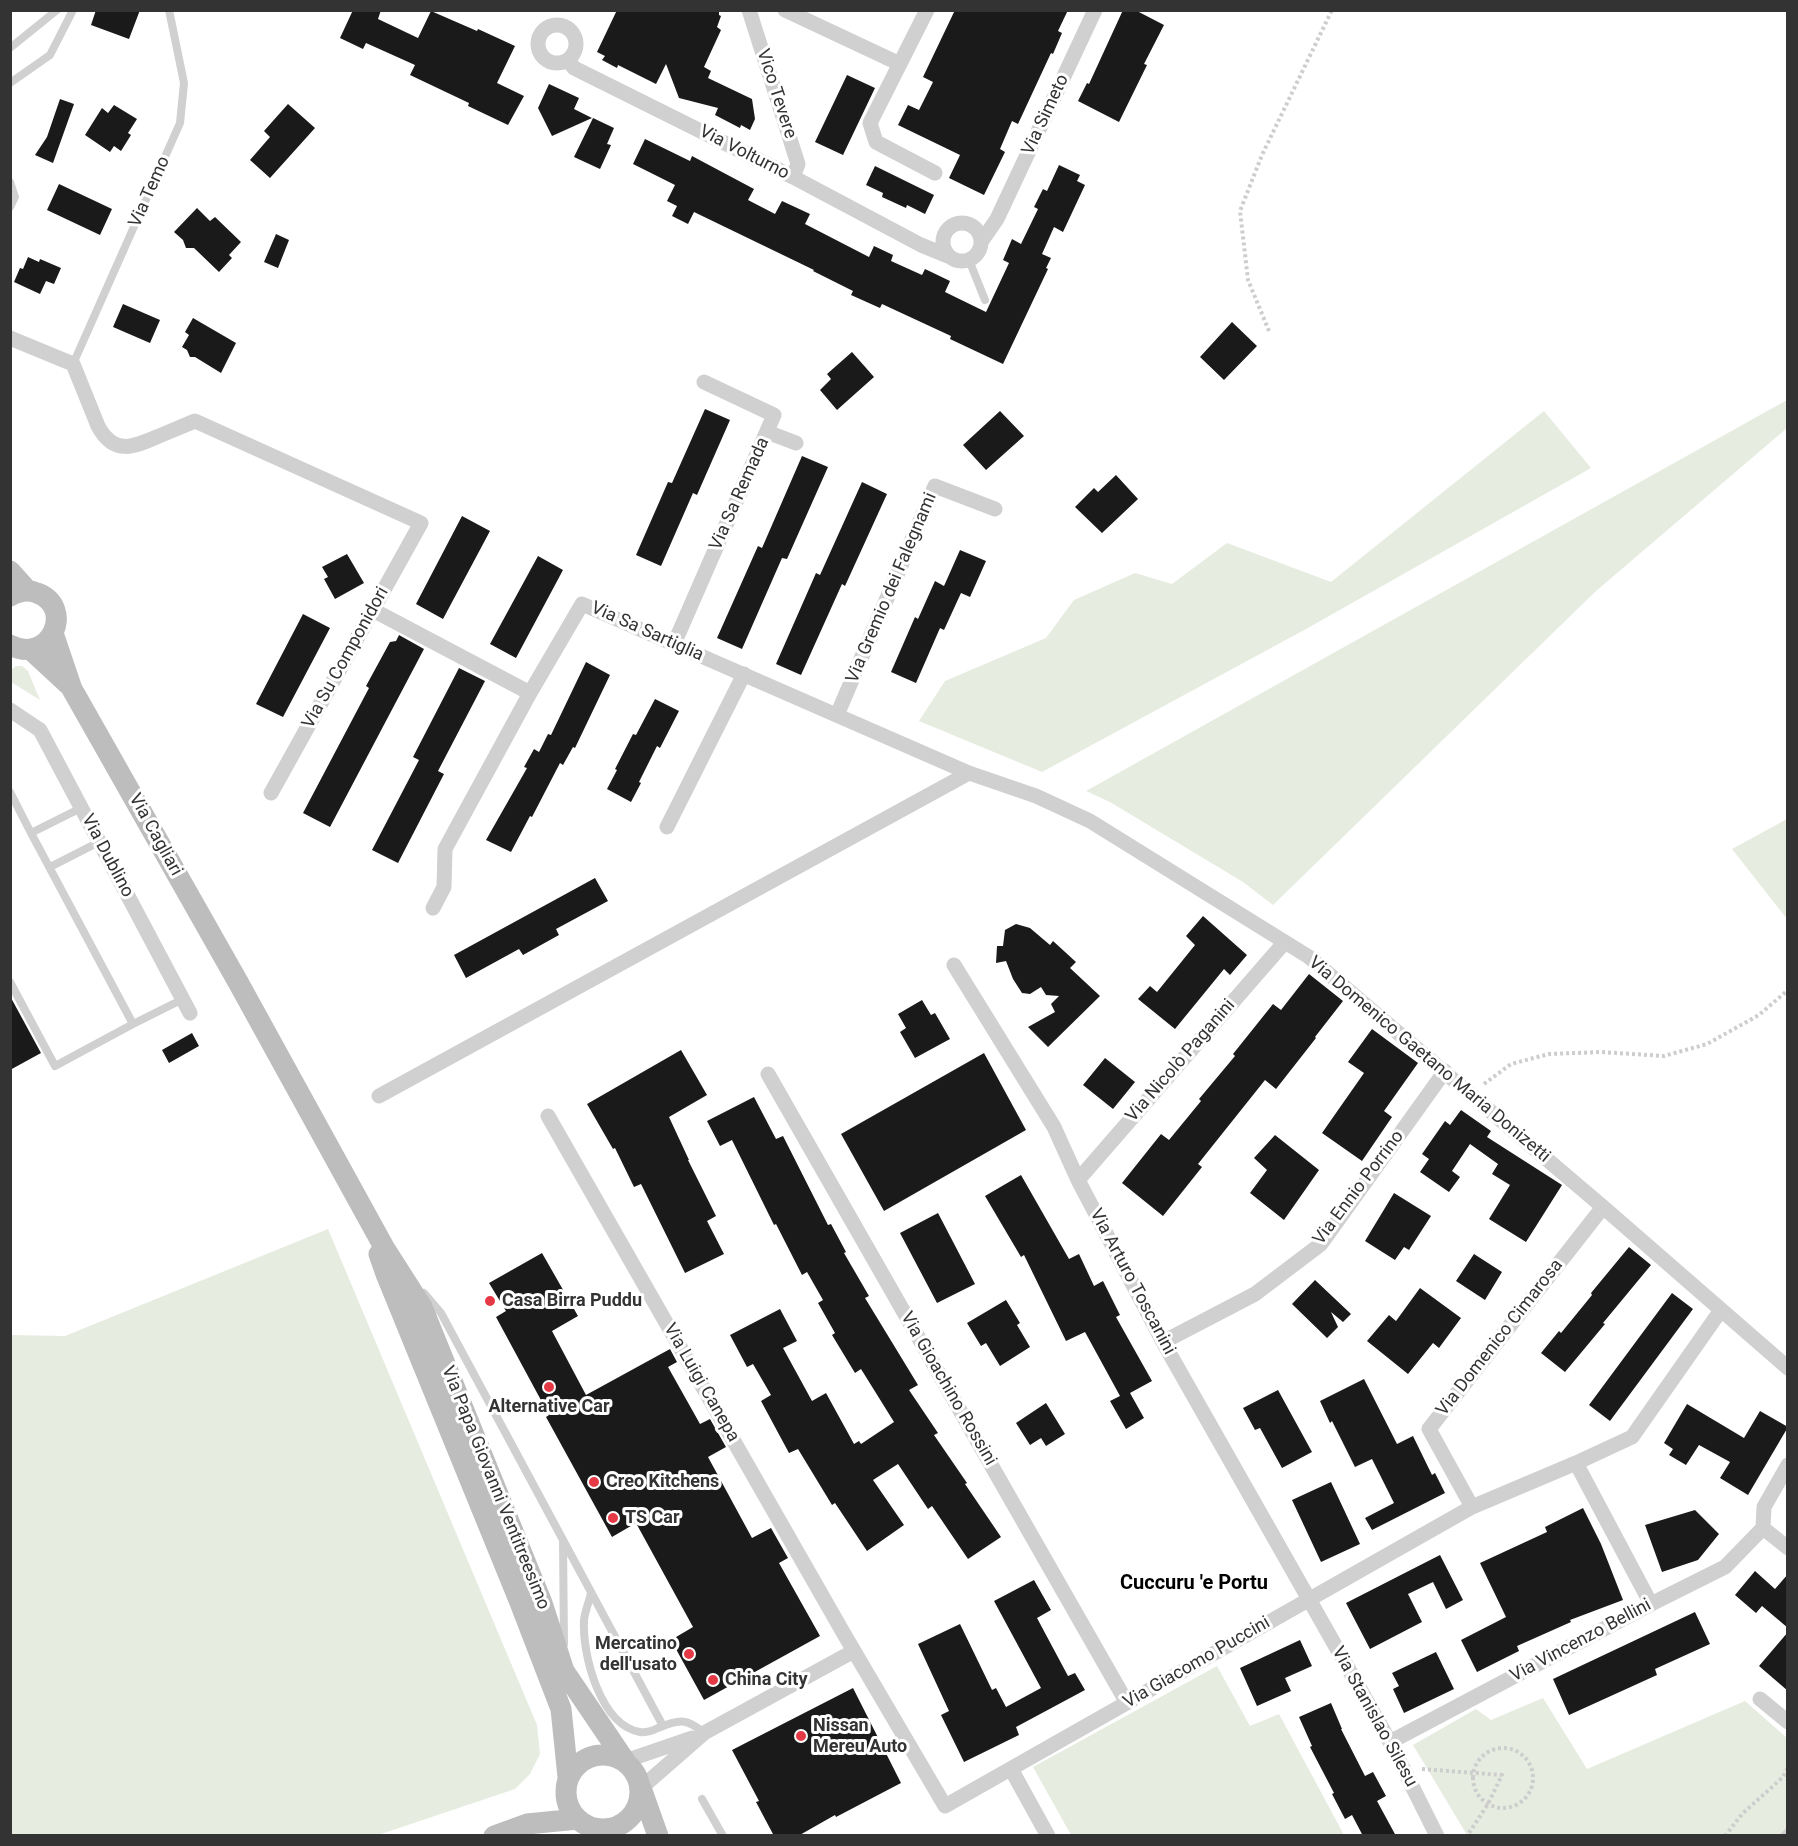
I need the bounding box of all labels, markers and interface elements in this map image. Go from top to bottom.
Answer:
street label: Vico Tevere [751,46,801,142]
street label: Via Simeto [1018,71,1074,159]
street label: Via Volturno [695,121,793,185]
street label: Via Temo [125,153,175,231]
street label: Via Sa Remada [705,434,775,554]
street label: Via Gremio dei Falegnami [842,490,942,686]
street label: Via Su Componidori [298,583,394,733]
street label: Via Sa Sartiglia [587,598,707,666]
street label: Via Cagliari [124,790,186,880]
street label: Via Dublino [76,811,138,901]
street label: Via Domenico Gaetano Maria Donizetti [1304,952,1554,1168]
street label: Via Nicolò Paganini [1122,995,1240,1127]
street label: Via Ennio Porrino [1309,1127,1409,1249]
street label: Via Arturo Toscanini [1084,1205,1180,1359]
street label: Via Domenico Cimarosa [1432,1255,1568,1421]
place label: Casa Birra Puddu [502,1290,642,1312]
marker: Casa Birra Puddu [483,1294,497,1308]
street label: Via Gioachino Rossini [895,1308,1001,1470]
street label: Via Luigi Canepa [658,1320,744,1446]
street label: Via Papa Giovanni Ventitreesimo [436,1363,554,1613]
marker: Alternative Car [542,1380,556,1394]
place label: Alternative Car [488,1396,610,1418]
place label: Creo Kitchens [606,1471,719,1493]
marker: Creo Kitchens [587,1475,601,1489]
place label: TS Car [625,1507,680,1529]
marker: TS Car [606,1511,620,1525]
district label: Cuccuru 'e Portu [1120,1572,1268,1596]
street label: Via Vincenzo Bellini [1507,1595,1655,1687]
street label: Via Giacomo Puccini [1120,1612,1274,1714]
place label: Mercatino dell'usato [595,1633,677,1676]
street label: Via Stanislao Silesu [1326,1643,1422,1791]
marker: Mercatino dell'usato [682,1647,696,1661]
place label: China City [725,1669,808,1691]
marker: China City [706,1673,720,1687]
place label: Nissan Mereu Auto [813,1715,907,1758]
marker: Nissan Mereu Auto [794,1729,808,1743]

